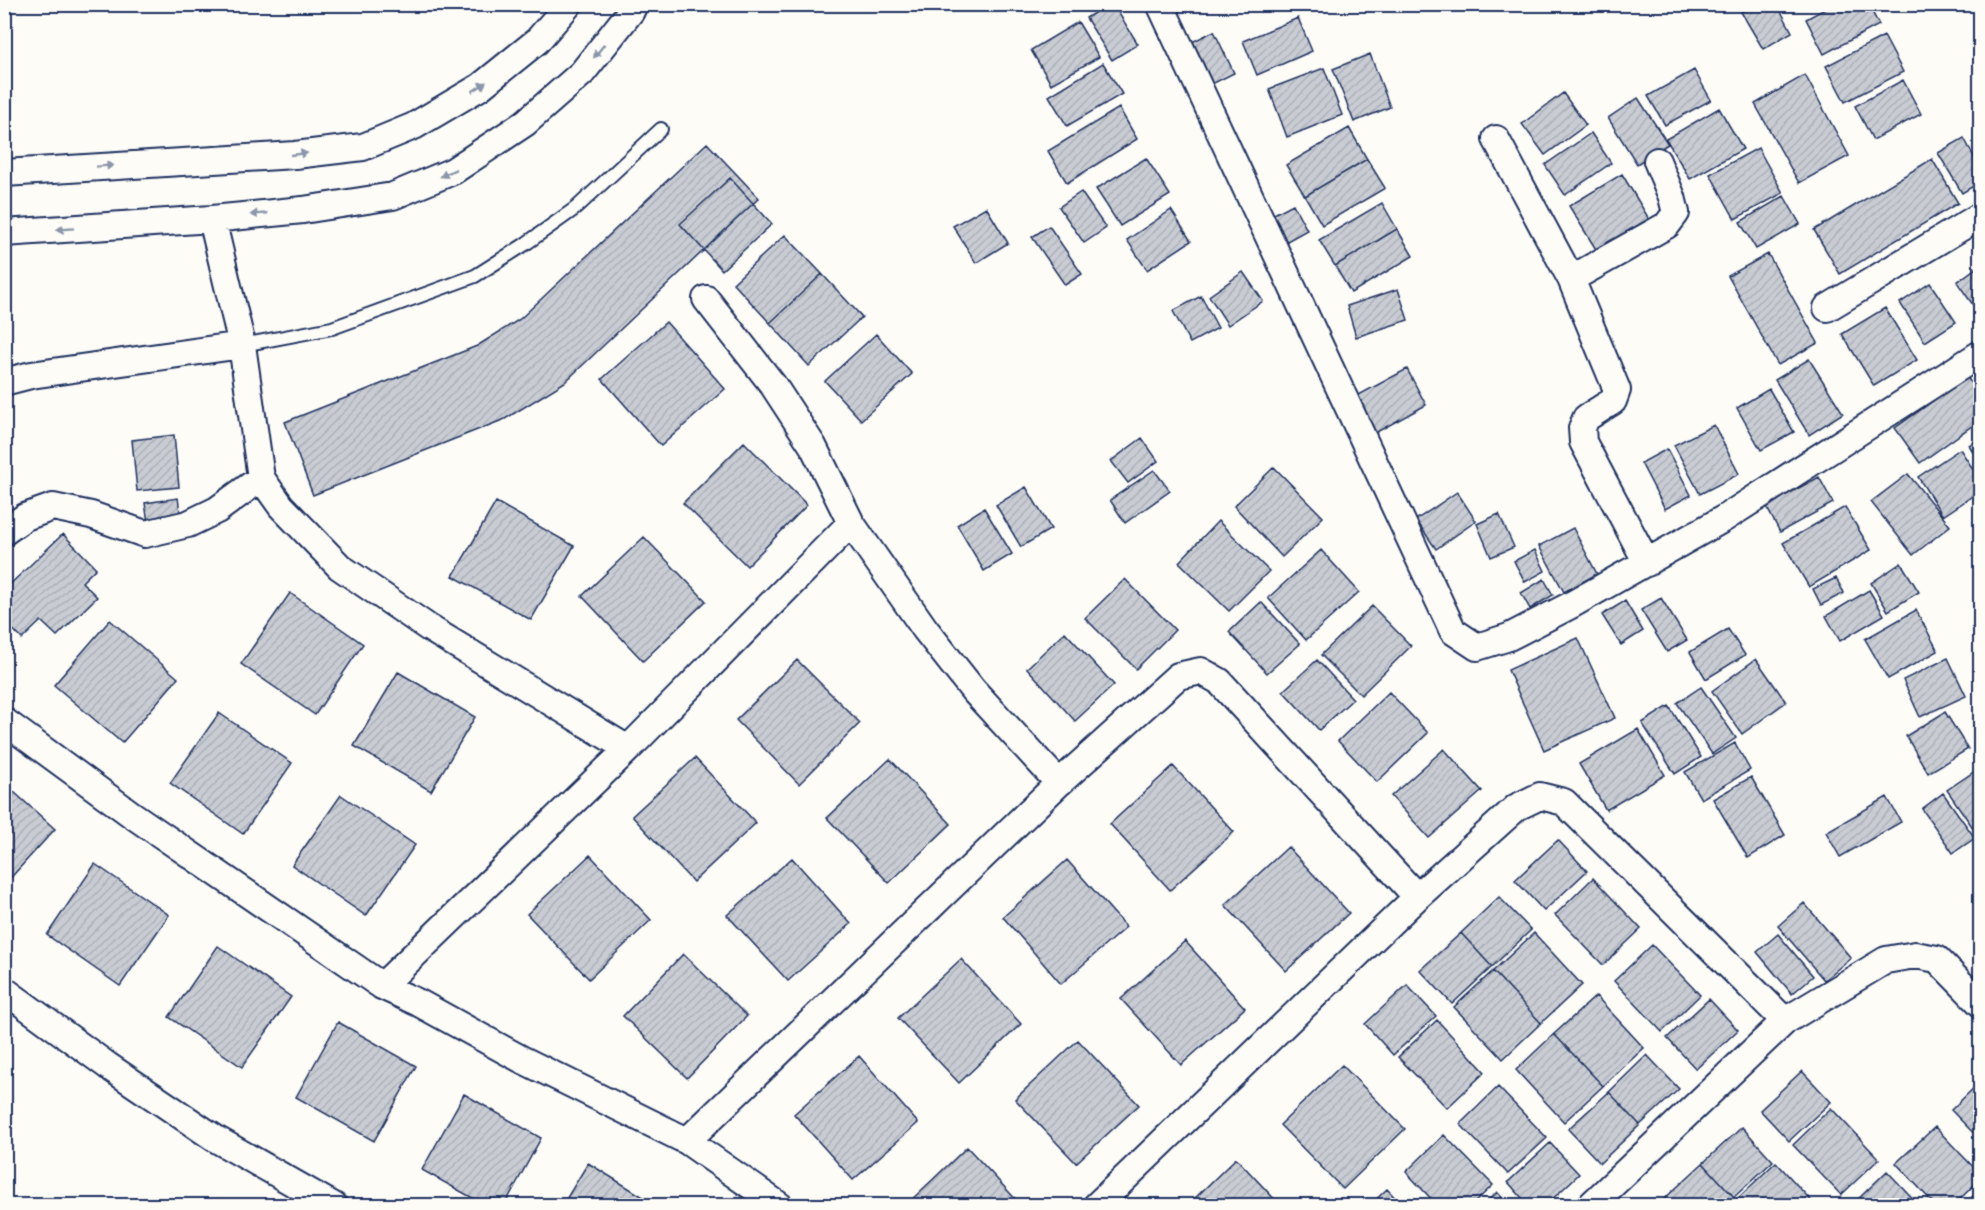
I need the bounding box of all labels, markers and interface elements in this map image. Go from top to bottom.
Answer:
one-way arrow [594,44,606,59]
one-way arrow [471,82,487,93]
one-way arrow [290,149,309,159]
one-way arrow [95,162,114,171]
one-way arrow [440,168,457,177]
one-way arrow [250,210,269,219]
one-way arrow [55,224,74,234]

